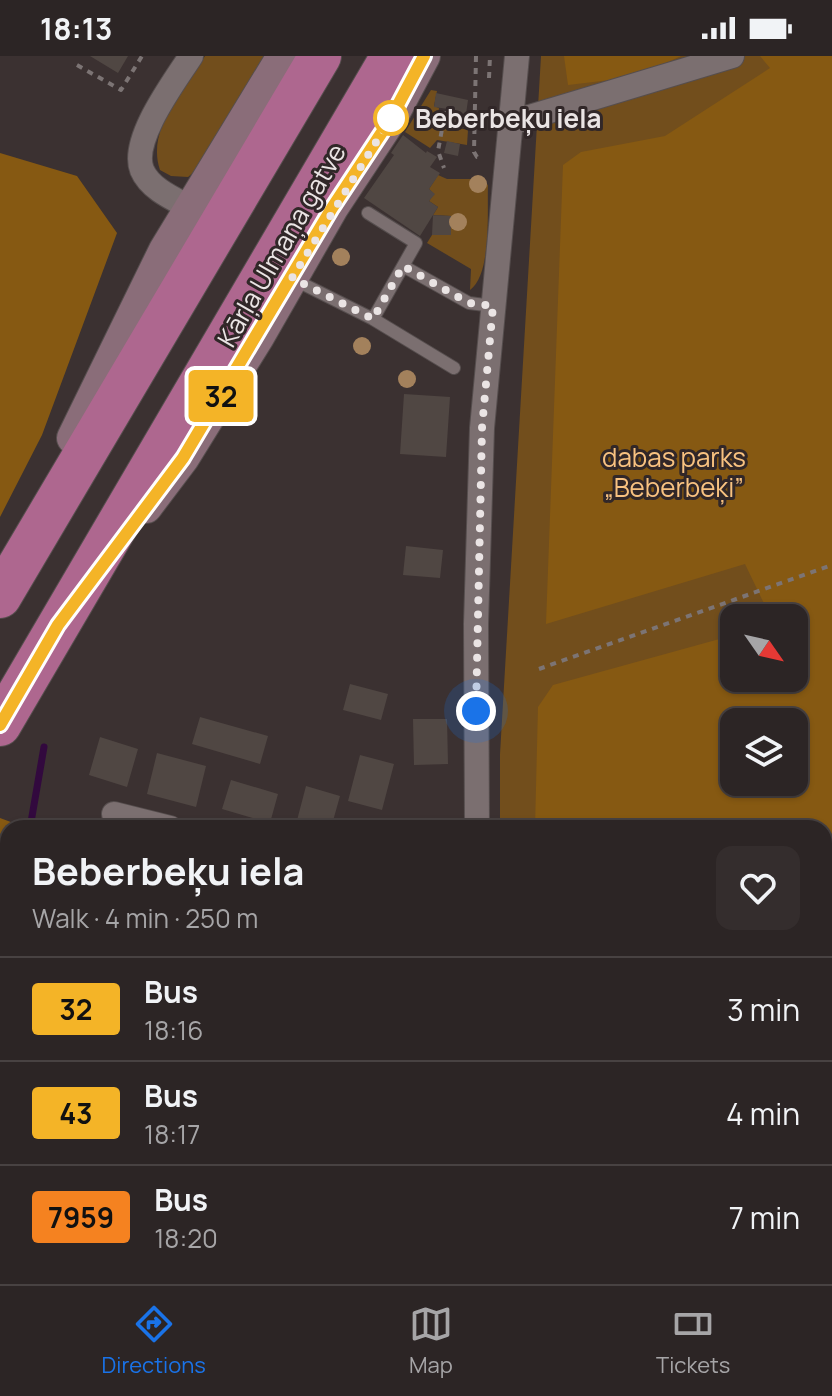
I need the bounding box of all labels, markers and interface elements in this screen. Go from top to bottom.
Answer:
text: 18:13 [40,8,112,49]
place label: Beberbeķu iela [415,100,601,136]
marker: Beberbeķu iela [374,101,408,135]
street label: Kārļa Ulmaņa gatve [208,137,354,353]
line badge: 32 [185,370,257,422]
text: 32 [205,377,237,415]
park label: dabas parks „Beberbeķi” [602,439,746,505]
north arrow [720,604,808,692]
map controls [720,604,808,796]
your location [456,691,496,731]
button: layers [720,708,808,796]
text: Beberbeķu iela [32,844,304,896]
button: heart [716,846,800,930]
text: Walk · 4 min · 250 m [32,900,258,936]
text: Bus [144,971,198,1012]
text: 3 min [727,989,800,1030]
text: 32 [60,990,92,1028]
text: 18:16 [144,1012,203,1048]
text: Bus [144,1075,198,1116]
text: 4 min [726,1093,800,1134]
text: 43 [59,1094,93,1132]
text: 18:17 [144,1116,200,1152]
text: Bus [154,1179,208,1220]
text: 7 min [729,1197,800,1238]
text: 7959 [48,1198,114,1236]
text: 18:20 [154,1220,218,1256]
tab: Directions [102,1302,206,1380]
tab: Map [409,1302,453,1380]
tab: Tickets [656,1302,730,1380]

